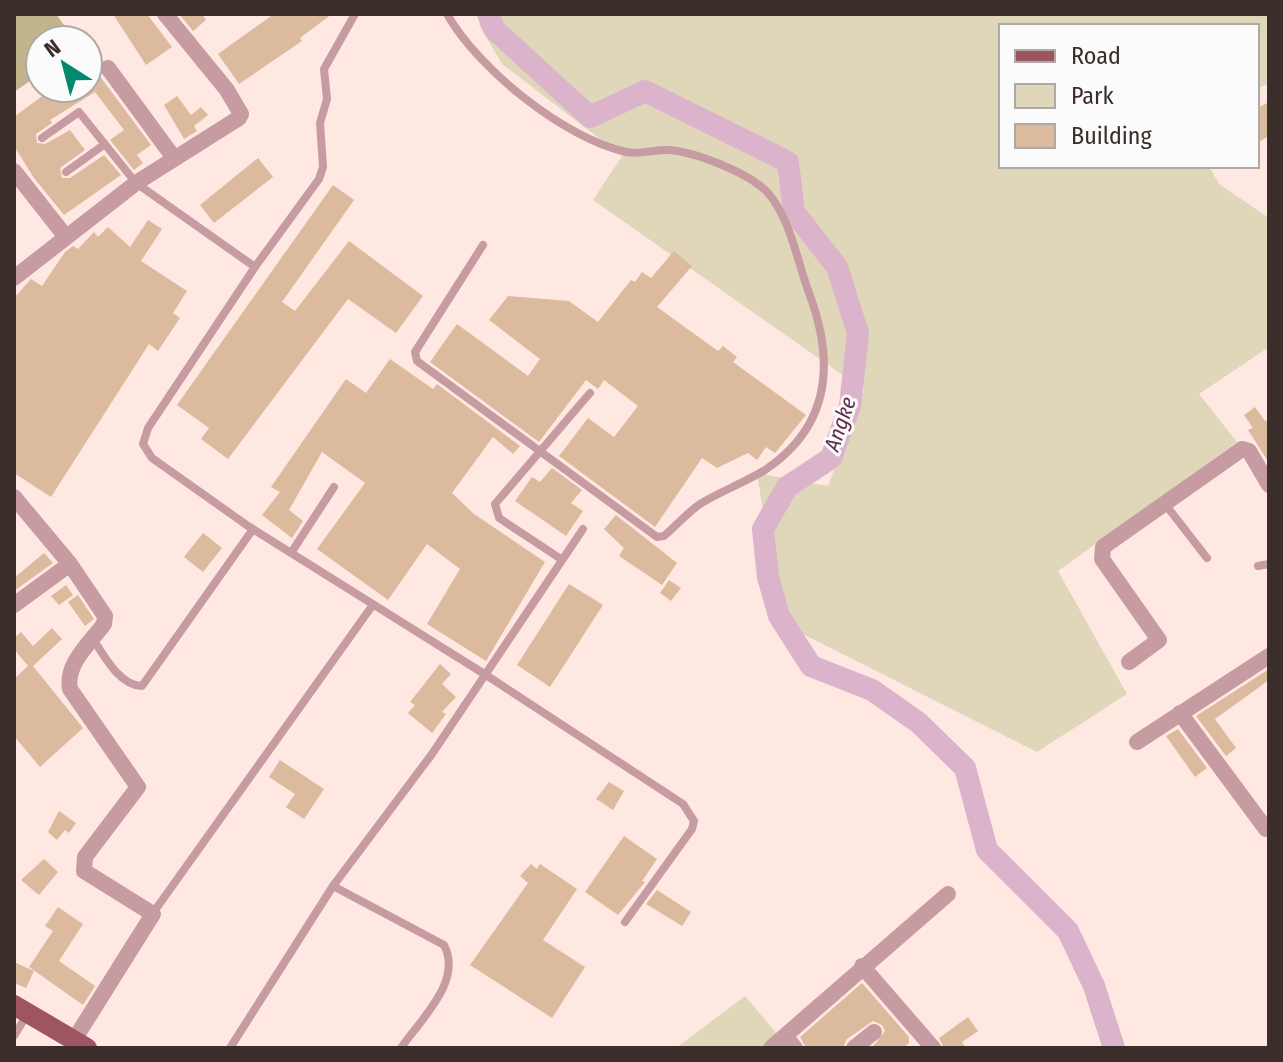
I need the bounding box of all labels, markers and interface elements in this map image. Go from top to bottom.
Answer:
north arrow [24,24,104,104]
legend [999,24,1259,168]
text: N [39,33,66,63]
text: Road [1071,42,1121,70]
text: Park [1071,82,1114,110]
text: Building [1071,122,1153,150]
water label: Angke [818,393,862,456]

